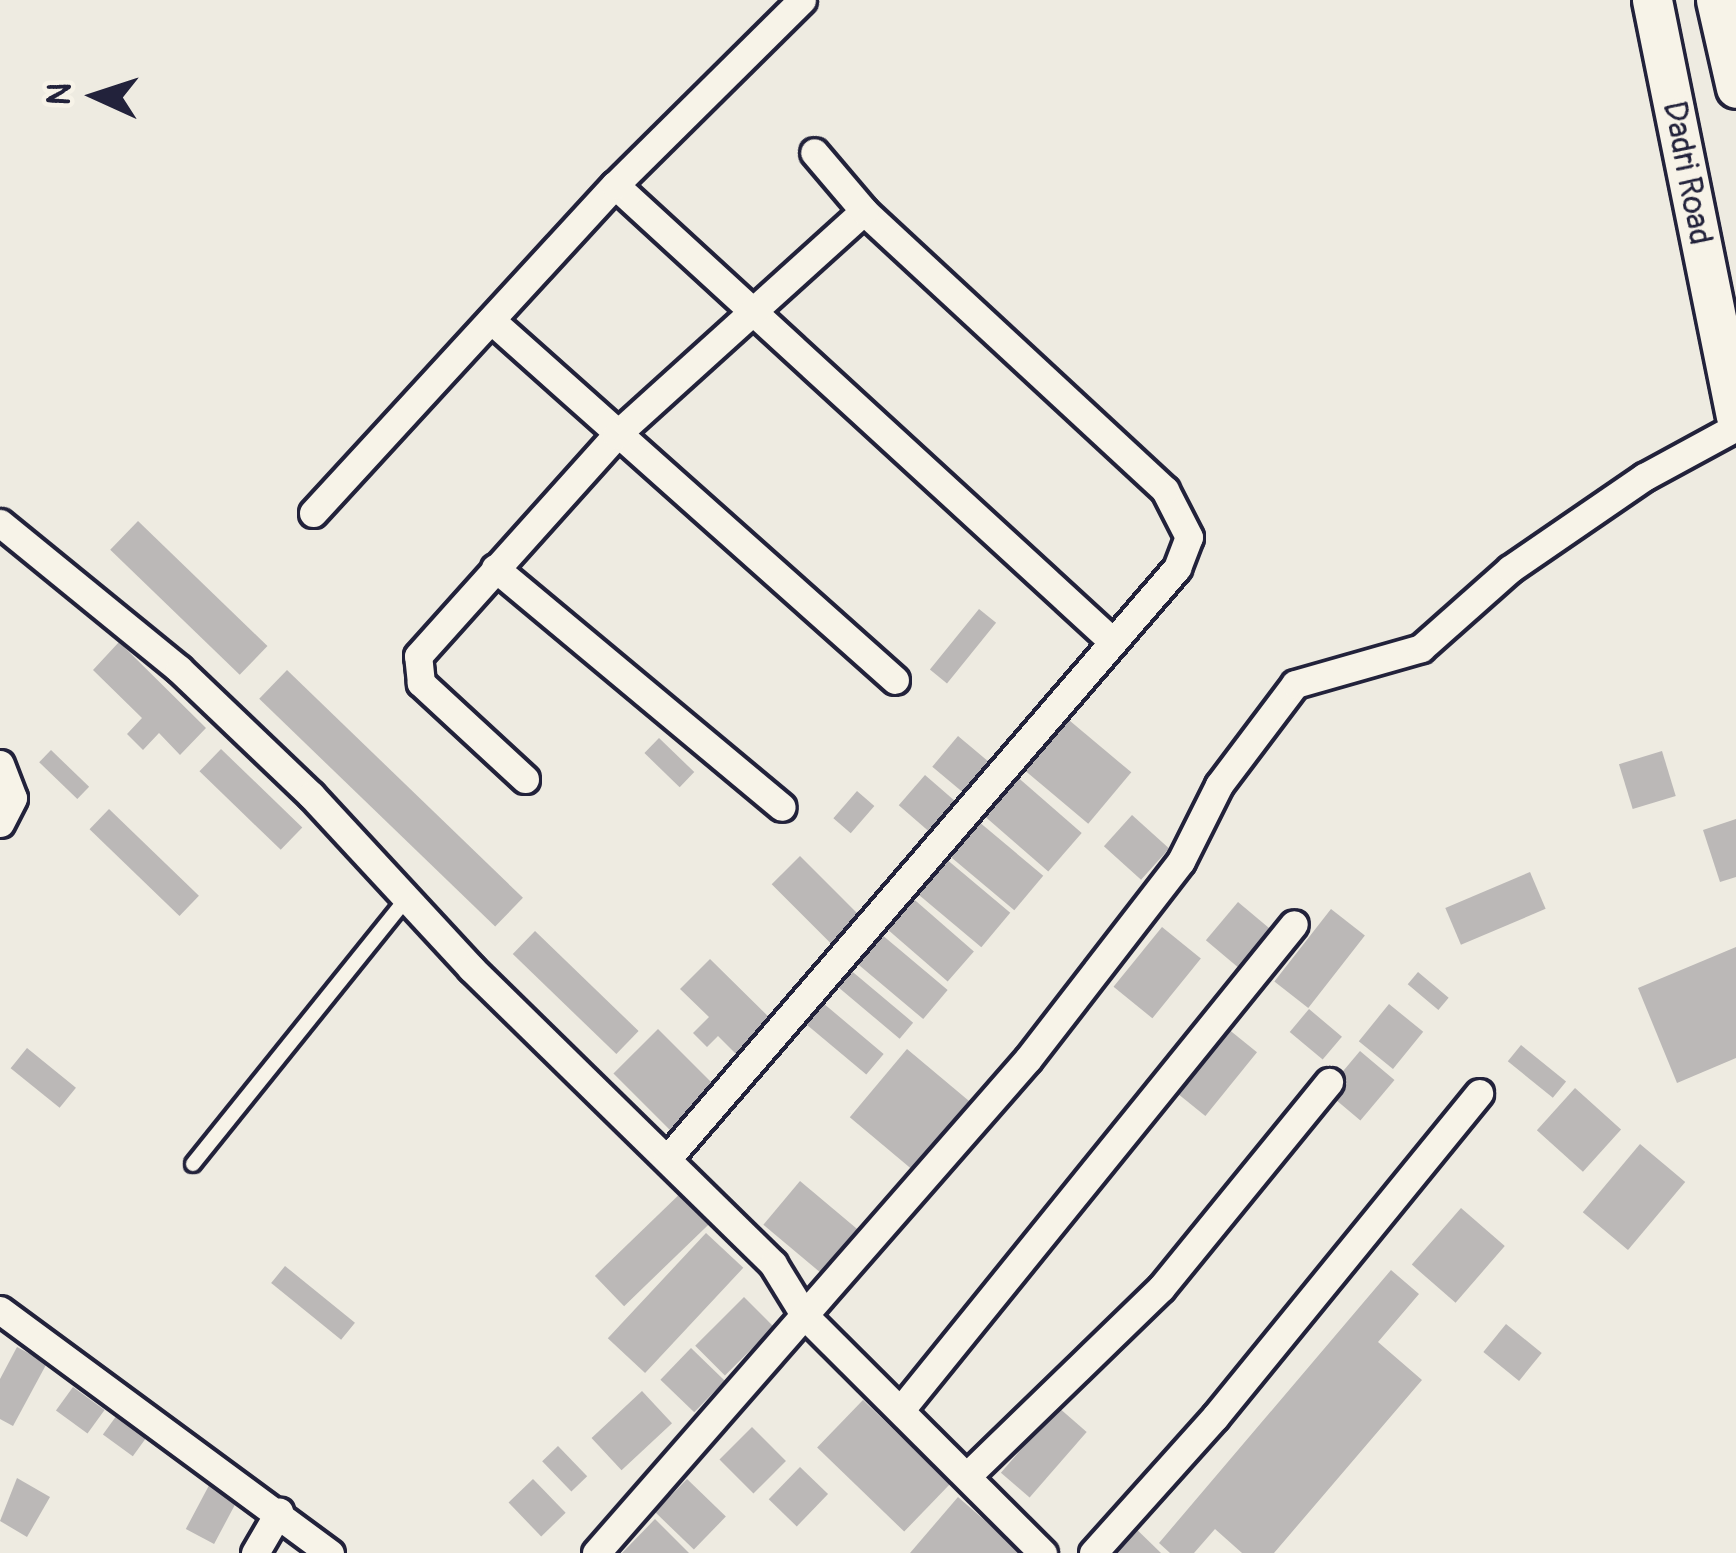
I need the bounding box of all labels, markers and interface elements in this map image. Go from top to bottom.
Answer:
north arrow [36,36,156,156]
text: N [38,82,81,106]
street label: Dadri Road [1654,98,1720,248]

